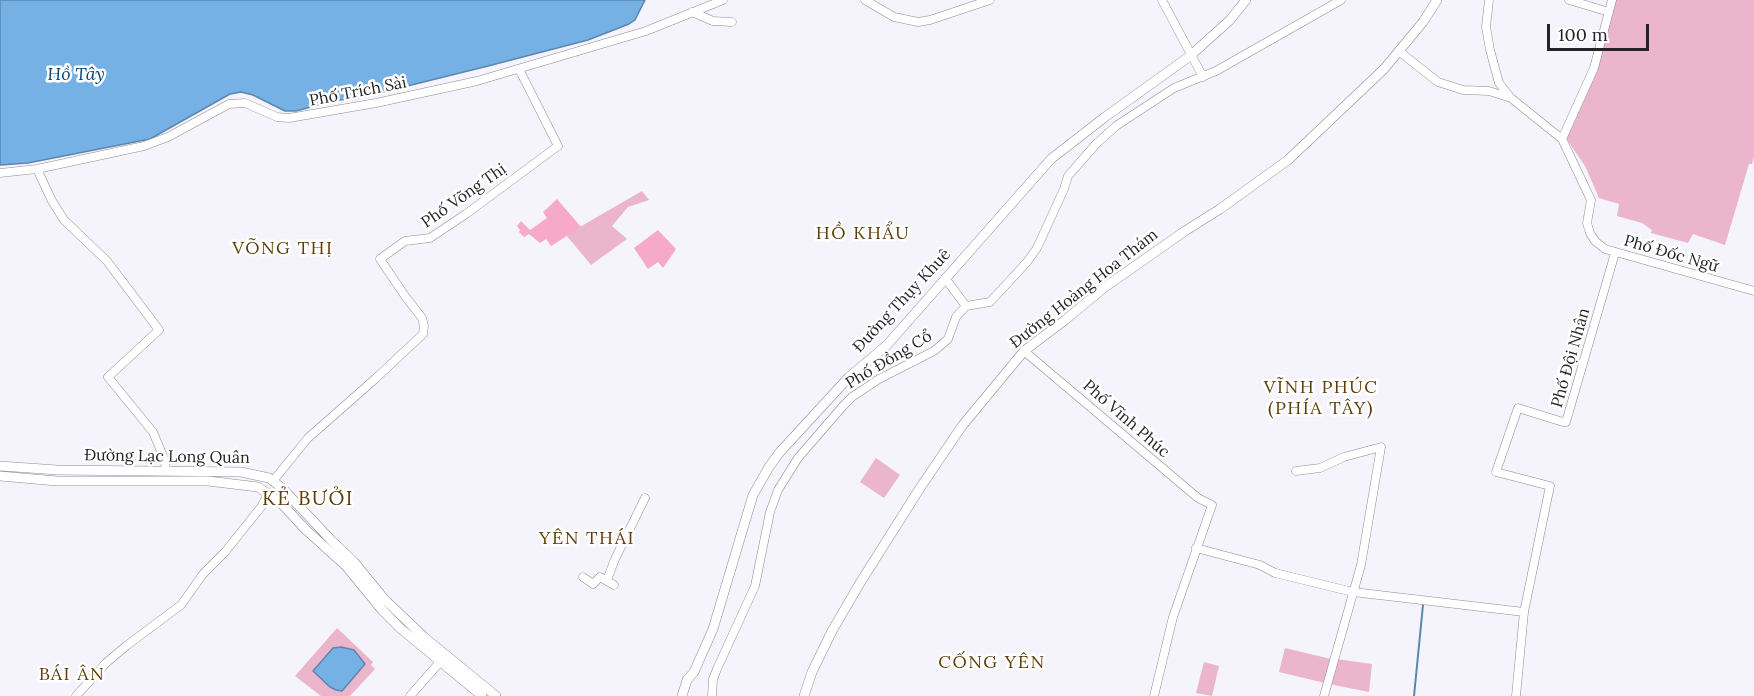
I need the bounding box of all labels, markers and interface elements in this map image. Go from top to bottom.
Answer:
scale bar [1550,12,1652,50]
text: 100 m [1558,23,1608,46]
water label: Hồ Tây [47,64,105,86]
street label: Phố Trích Sài [308,73,408,111]
street label: Phố Võng Thị [418,160,510,232]
district label: HỒ KHẨU [816,223,910,245]
street label: Đường Hoàng Hoa Thám [1006,225,1162,353]
street label: Phố Đốc Ngữ [1622,231,1720,277]
district label: VÕNG THỊ [232,238,334,260]
street label: Đường Thụy Khuê [849,245,955,357]
street label: Phố Đội Nhân [1548,306,1594,410]
street label: Phố Đồng Cổ [842,327,936,393]
street label: Phố Vĩnh Phúc [1079,376,1173,462]
district label: VĨNH PHÚC (PHÍA TÂY) [1264,377,1378,420]
street label: Đường Lạc Long Quân [84,446,250,468]
district label: KẺ BƯỞI [262,487,354,511]
district label: YÊN THÁI [539,528,635,550]
district label: CỐNG YÊN [938,652,1046,674]
district label: BÁI ÂN [39,664,105,686]

